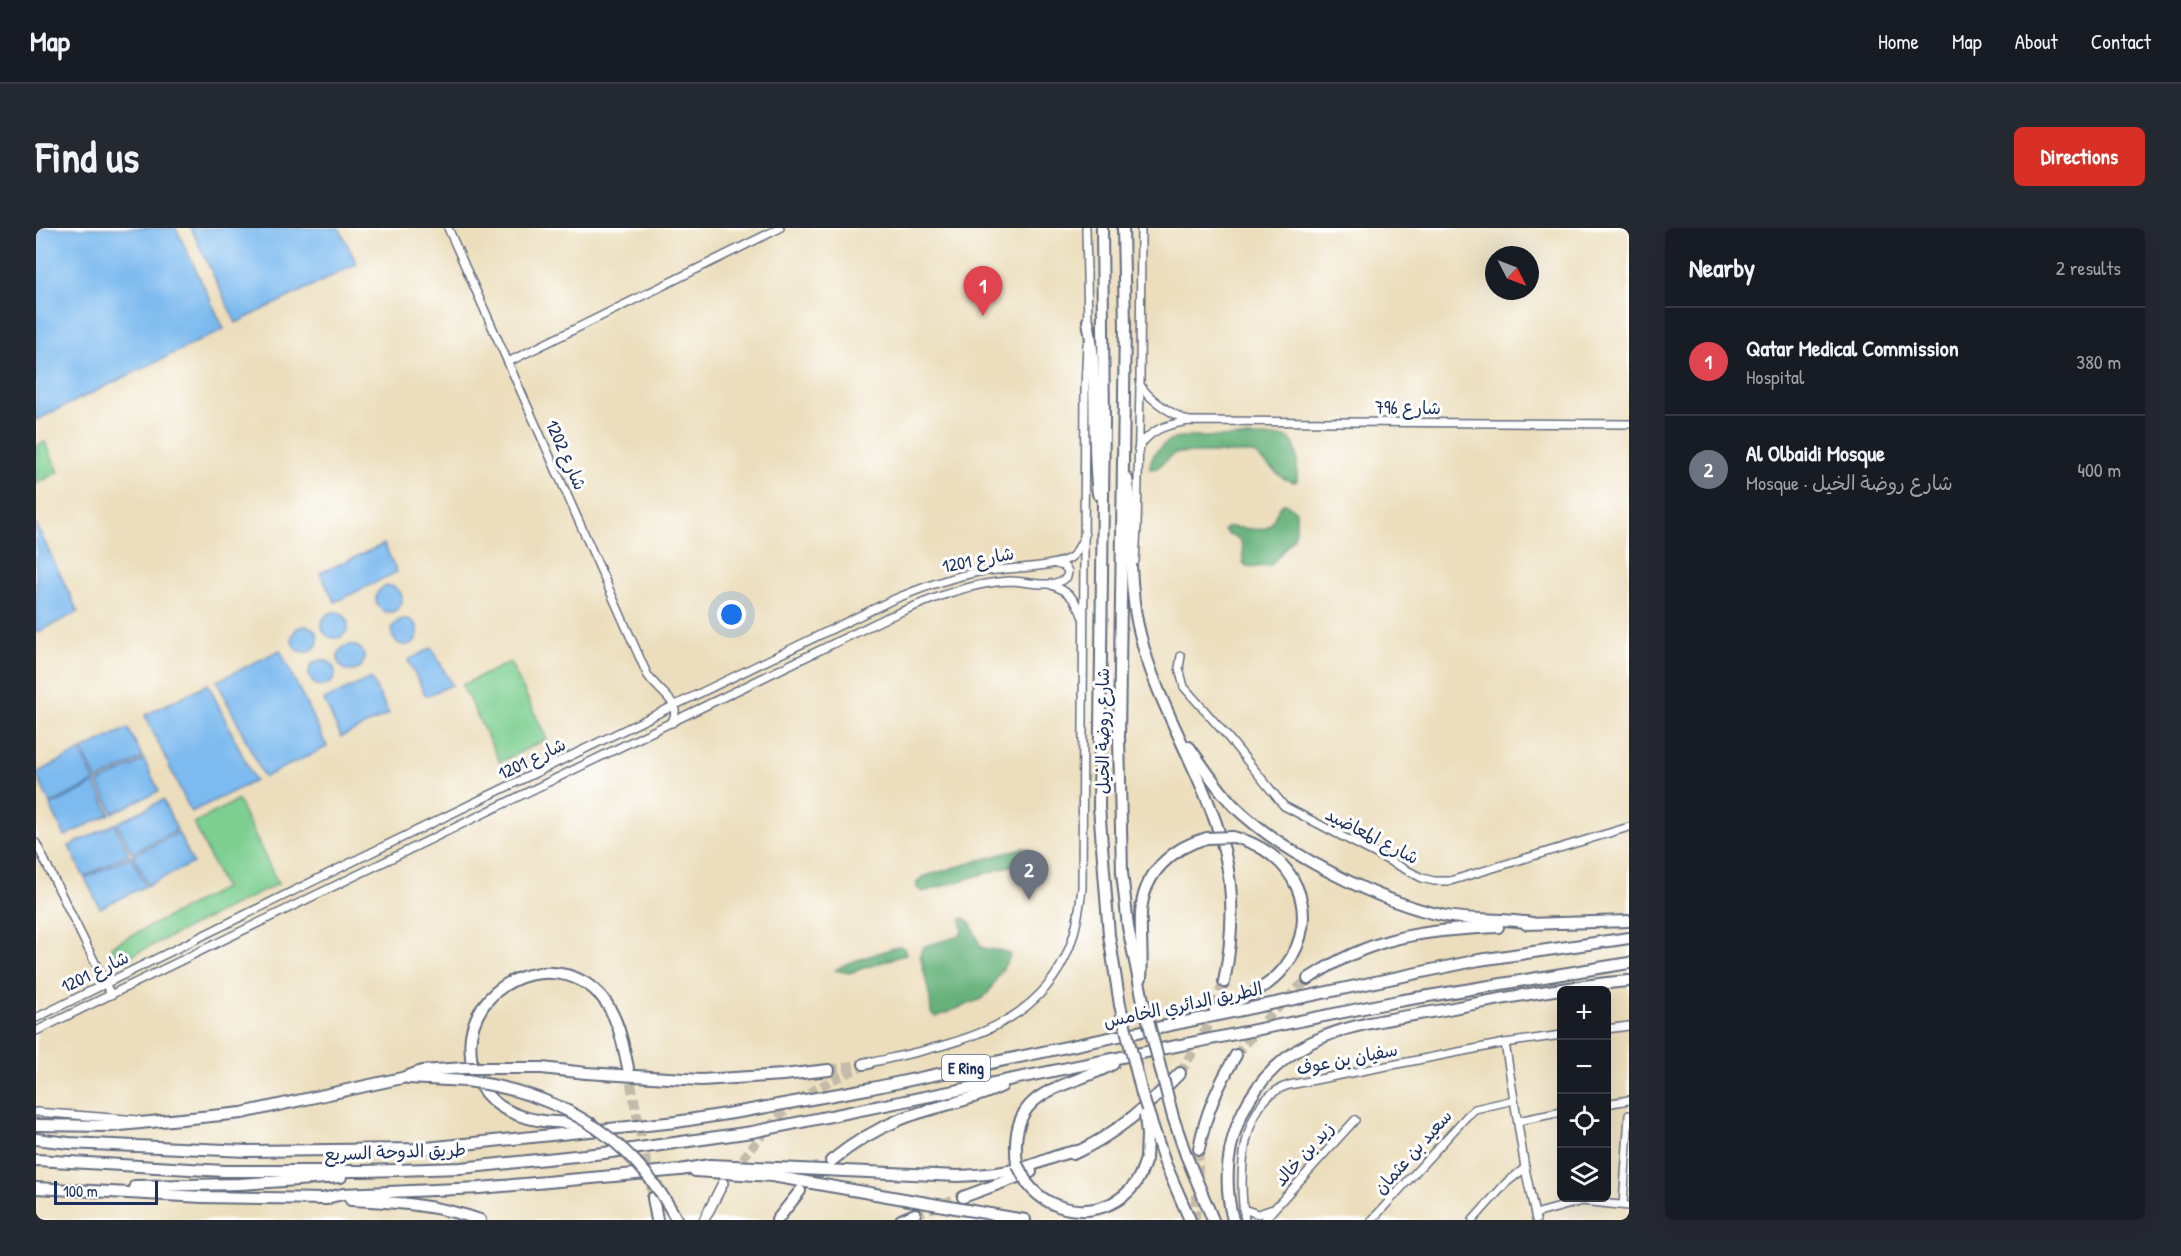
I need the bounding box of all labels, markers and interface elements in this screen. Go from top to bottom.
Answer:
text: Map [30,22,70,60]
text: Home [1878,27,1919,56]
text: Map [1952,27,1982,56]
text: About [2015,27,2058,56]
text: Contact [2091,27,2151,56]
button: Directions [2014,127,2145,186]
text: Find us [36,128,139,185]
north arrow [1485,246,1539,300]
text: Nearby [1689,250,1755,285]
text: 2 results [2056,254,2121,281]
pin: 1 [964,266,1002,316]
text: Qatar Medical Commission [1746,333,1959,363]
text: 1 [1705,348,1712,375]
text: 380 m [2076,348,2121,375]
text: Hospital [1746,363,1804,390]
street label: شارع 796 [1375,395,1441,420]
street label: شارع 1202 [540,416,593,494]
text: Al Olbaidi Mosque [1746,438,1885,468]
text: 2 [1704,456,1713,483]
text: 400 m [2077,456,2121,483]
text: Mosque · شارع روضة الخيل [1746,469,1953,496]
street label: شارع 1201 [940,540,1016,579]
your location [717,600,746,629]
street label: شارع روضة الخيل [1090,668,1115,794]
street label: شارع 1201 [494,731,570,786]
street label: شارع المعاضيد [1321,801,1423,870]
pin: 2 [1010,850,1048,900]
street label: شارع 1201 [57,944,133,999]
street label: الطريق الدائري الخامس [1101,975,1265,1035]
map controls [1557,986,1611,1202]
button: + [1557,986,1611,1040]
street label: سفيان بن عوف [1294,1036,1400,1081]
button: − [1557,1040,1611,1094]
road number: E Ring [942,1055,990,1081]
button: locate [1557,1094,1611,1148]
street label: سعيد بن عثمان [1368,1104,1458,1200]
street label: زيد بن خالد [1268,1116,1339,1191]
street label: طريق الدوحة السريع [323,1137,467,1167]
button: layers [1557,1148,1611,1202]
scale bar [54,1178,158,1206]
text: 100 m [63,1180,98,1202]

